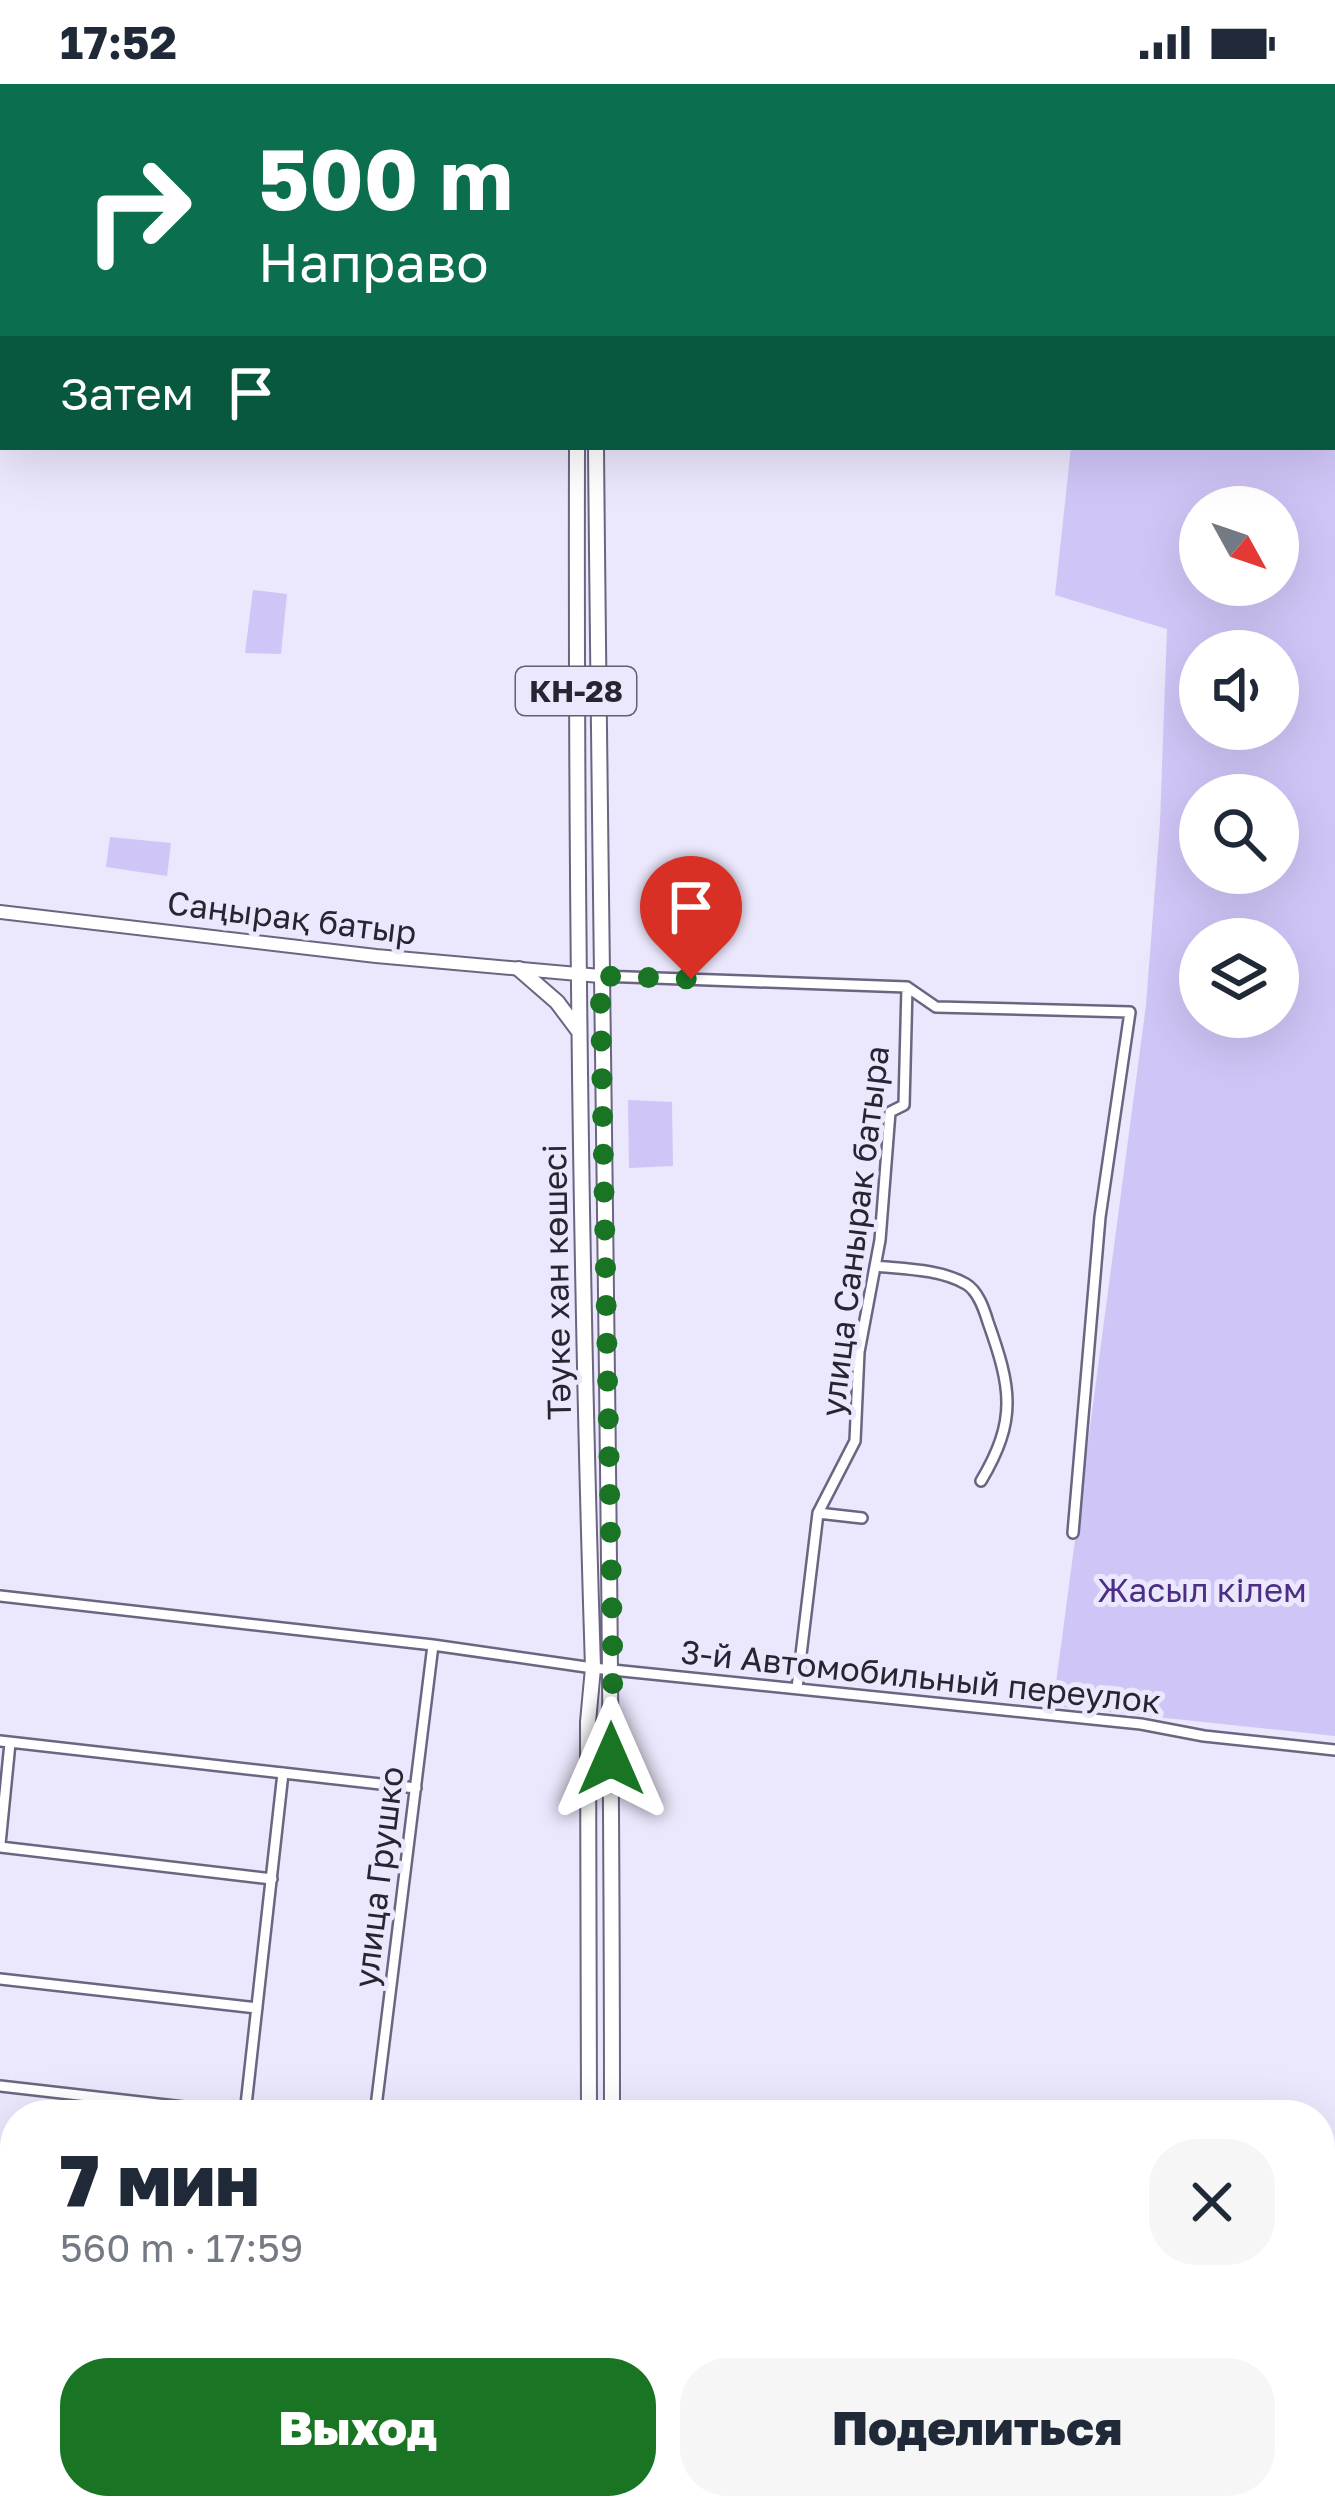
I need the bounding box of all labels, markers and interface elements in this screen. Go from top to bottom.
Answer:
text: 17:52 [60,15,177,69]
text: 500 m [258,128,513,228]
icon: right [60,132,216,288]
text: Направо [258,229,489,294]
icon: arrive [218,360,284,426]
text: Затем [60,366,194,420]
north arrow [1179,486,1299,606]
map controls [1179,486,1299,1038]
button: sound [1179,630,1299,750]
road number: КН-28 [516,667,636,715]
button: search [1179,774,1299,894]
pin [640,856,742,979]
icon: arrive [658,874,724,940]
street label: Саңырақ батыр [165,882,419,952]
button: layers [1179,918,1299,1038]
street label: улица Санырак батыра [812,1043,896,1419]
street label: Тәуке хан көшесі [534,1144,578,1420]
park label: Жасыл кілем [1097,1570,1307,1609]
street label: 3-й Автомобильный переулок [679,1631,1163,1721]
position arrow [548,1696,674,1822]
street label: улица Грушко [345,1764,411,1990]
text: 7 мин [60,2135,260,2222]
button: close [1149,2139,1275,2265]
text: 560 m · 17:59 [60,2224,303,2271]
button: Выход [60,2358,656,2496]
button: Поделиться [680,2358,1275,2496]

